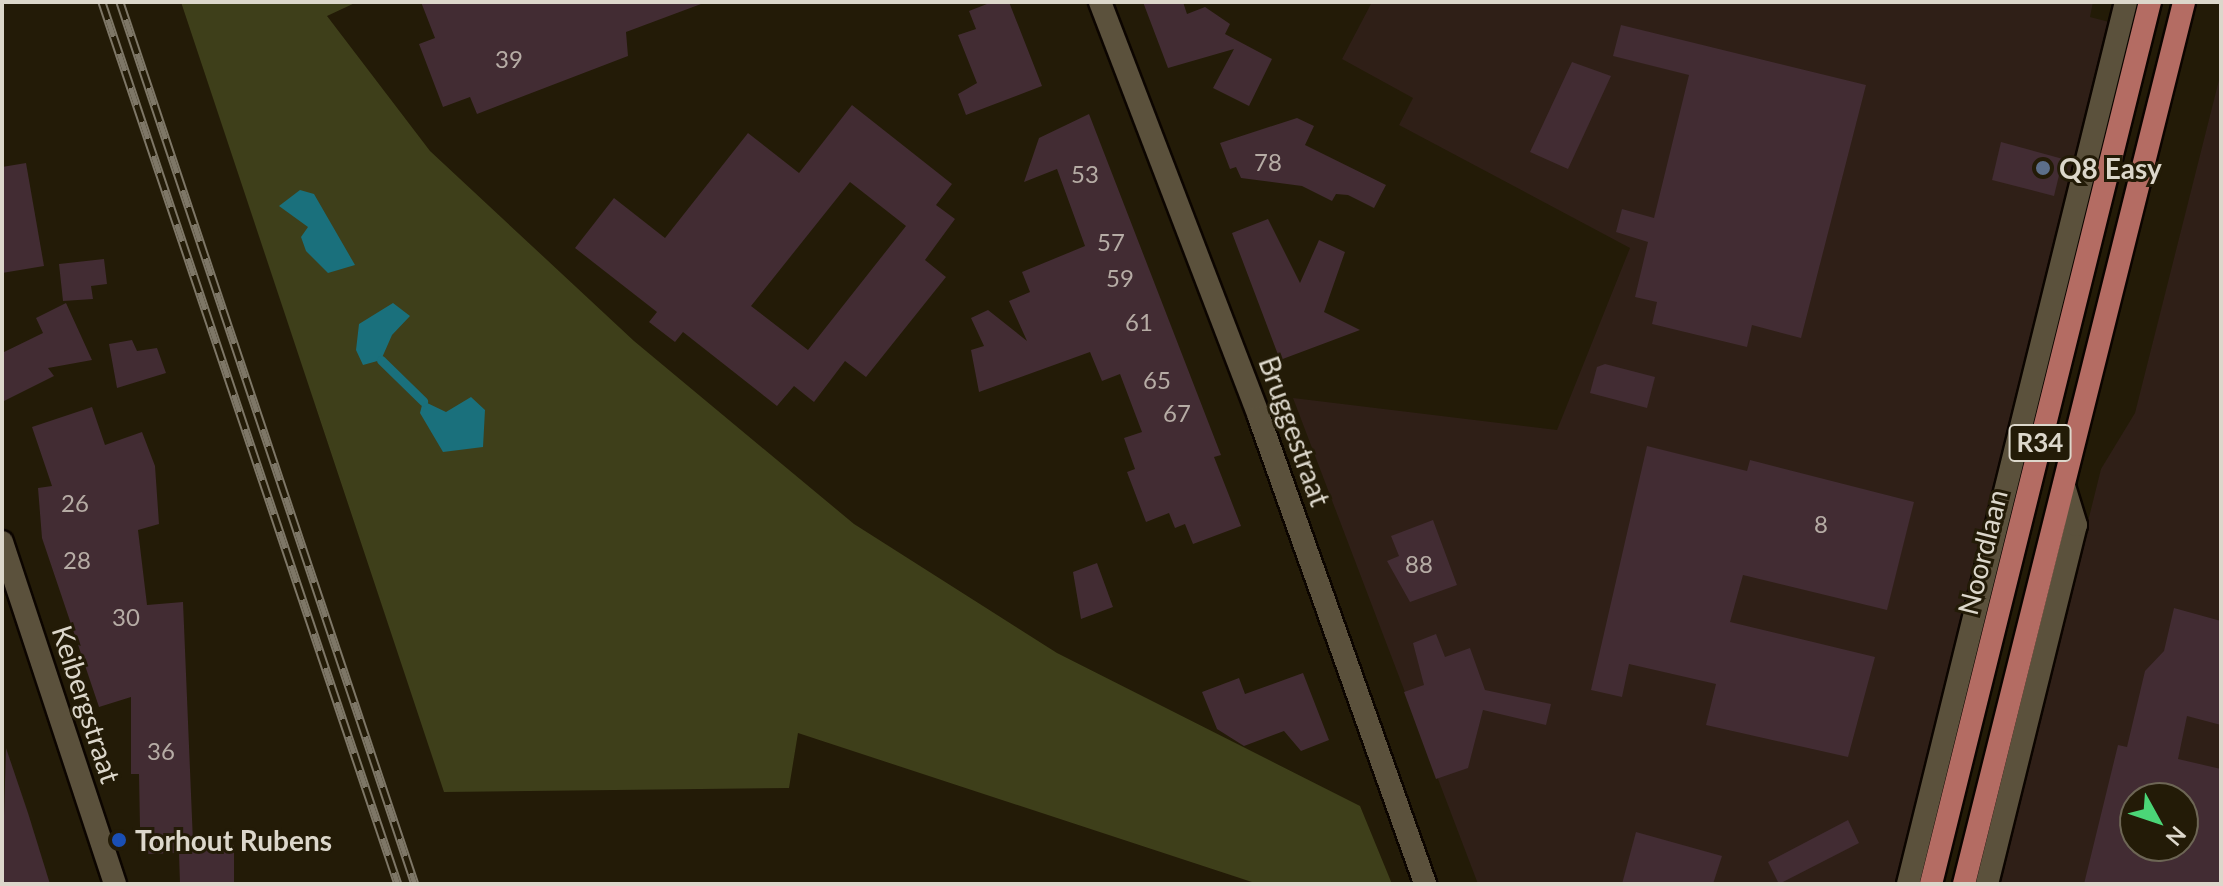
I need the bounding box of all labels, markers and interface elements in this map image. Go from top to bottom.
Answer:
house number: 39 [495,45,523,73]
house number: 78 [1254,148,1282,176]
place label: Q8 Easy [2059,151,2162,185]
marker: Q8 Easy [2034,159,2052,177]
house number: 53 [1071,160,1099,188]
house number: 57 [1097,228,1125,256]
house number: 59 [1106,264,1134,292]
house number: 61 [1125,308,1153,336]
street label: Bruggestraat [1252,351,1338,511]
house number: 65 [1143,366,1171,394]
house number: 67 [1163,399,1191,427]
road number: R34 [2008,421,2072,465]
street label: Noordlaan [1950,486,2014,618]
house number: 26 [61,489,89,517]
house number: 8 [1814,510,1828,538]
house number: 28 [63,546,91,574]
house number: 88 [1405,550,1433,578]
house number: 30 [112,603,140,631]
street label: Keibergstraat [46,621,128,787]
house number: 36 [147,737,175,765]
north arrow [2119,782,2199,862]
text: N [2160,821,2192,852]
place label: Torhout Rubens [135,823,332,857]
marker: Torhout Rubens [110,831,128,849]

